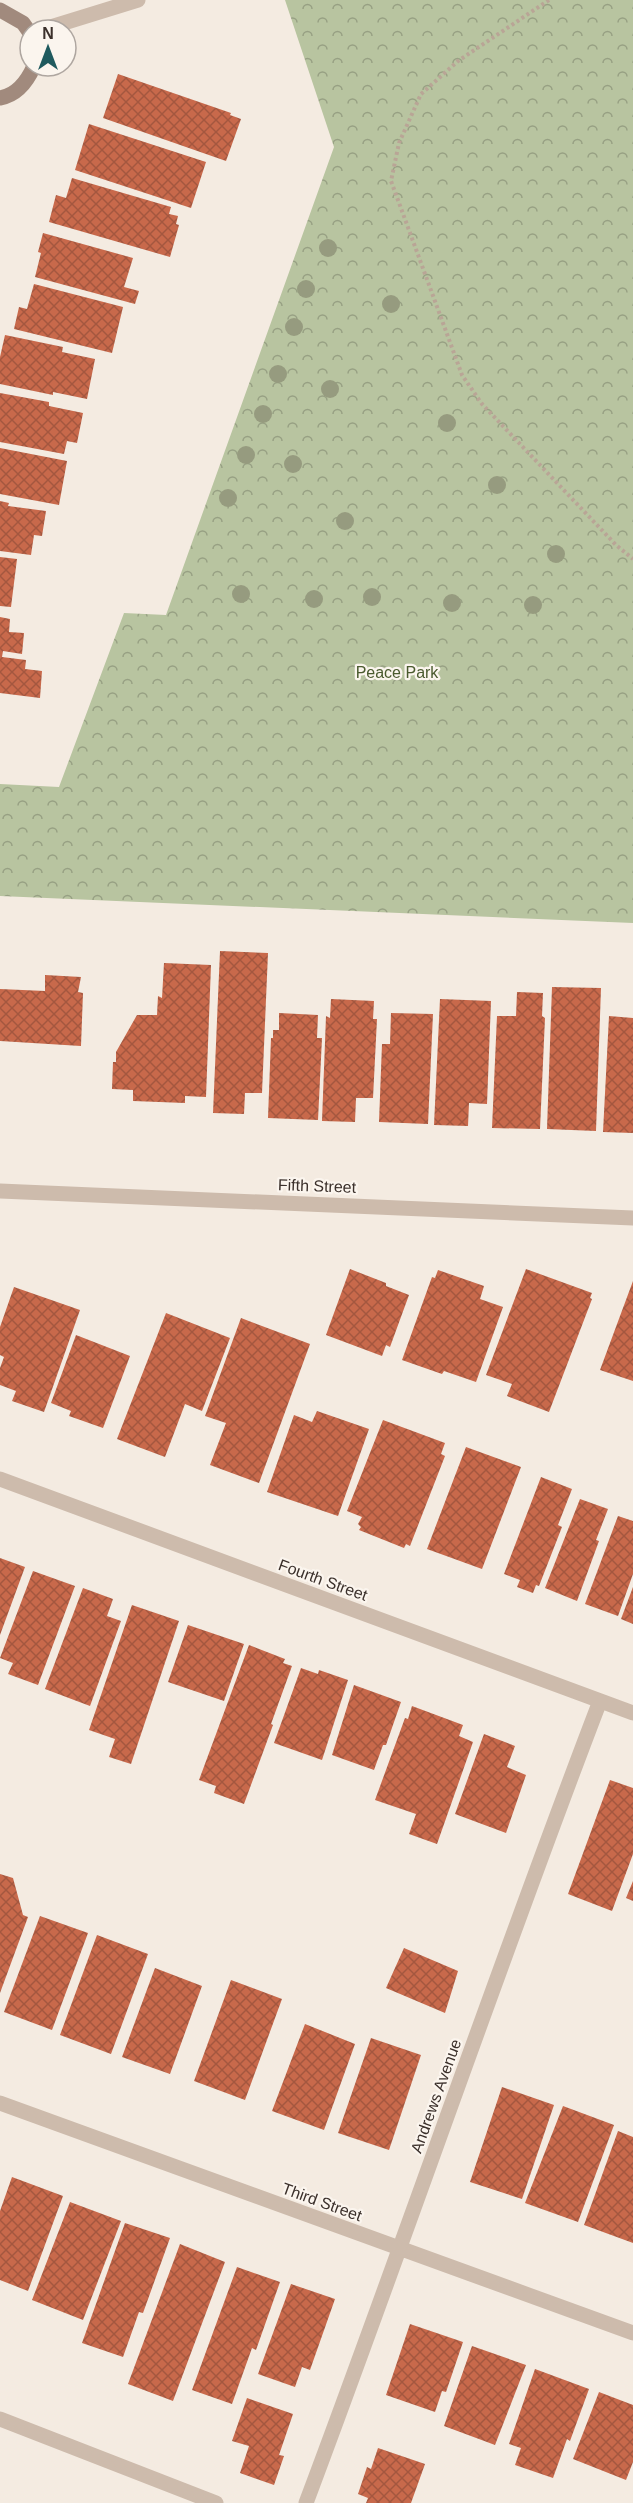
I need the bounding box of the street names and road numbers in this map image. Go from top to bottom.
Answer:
street label: Fifth Street [278,1176,357,1196]
street label: Fourth Street [276,1556,370,1604]
street label: Andrews Avenue [408,2037,465,2155]
street label: Third Street [280,2180,365,2224]

